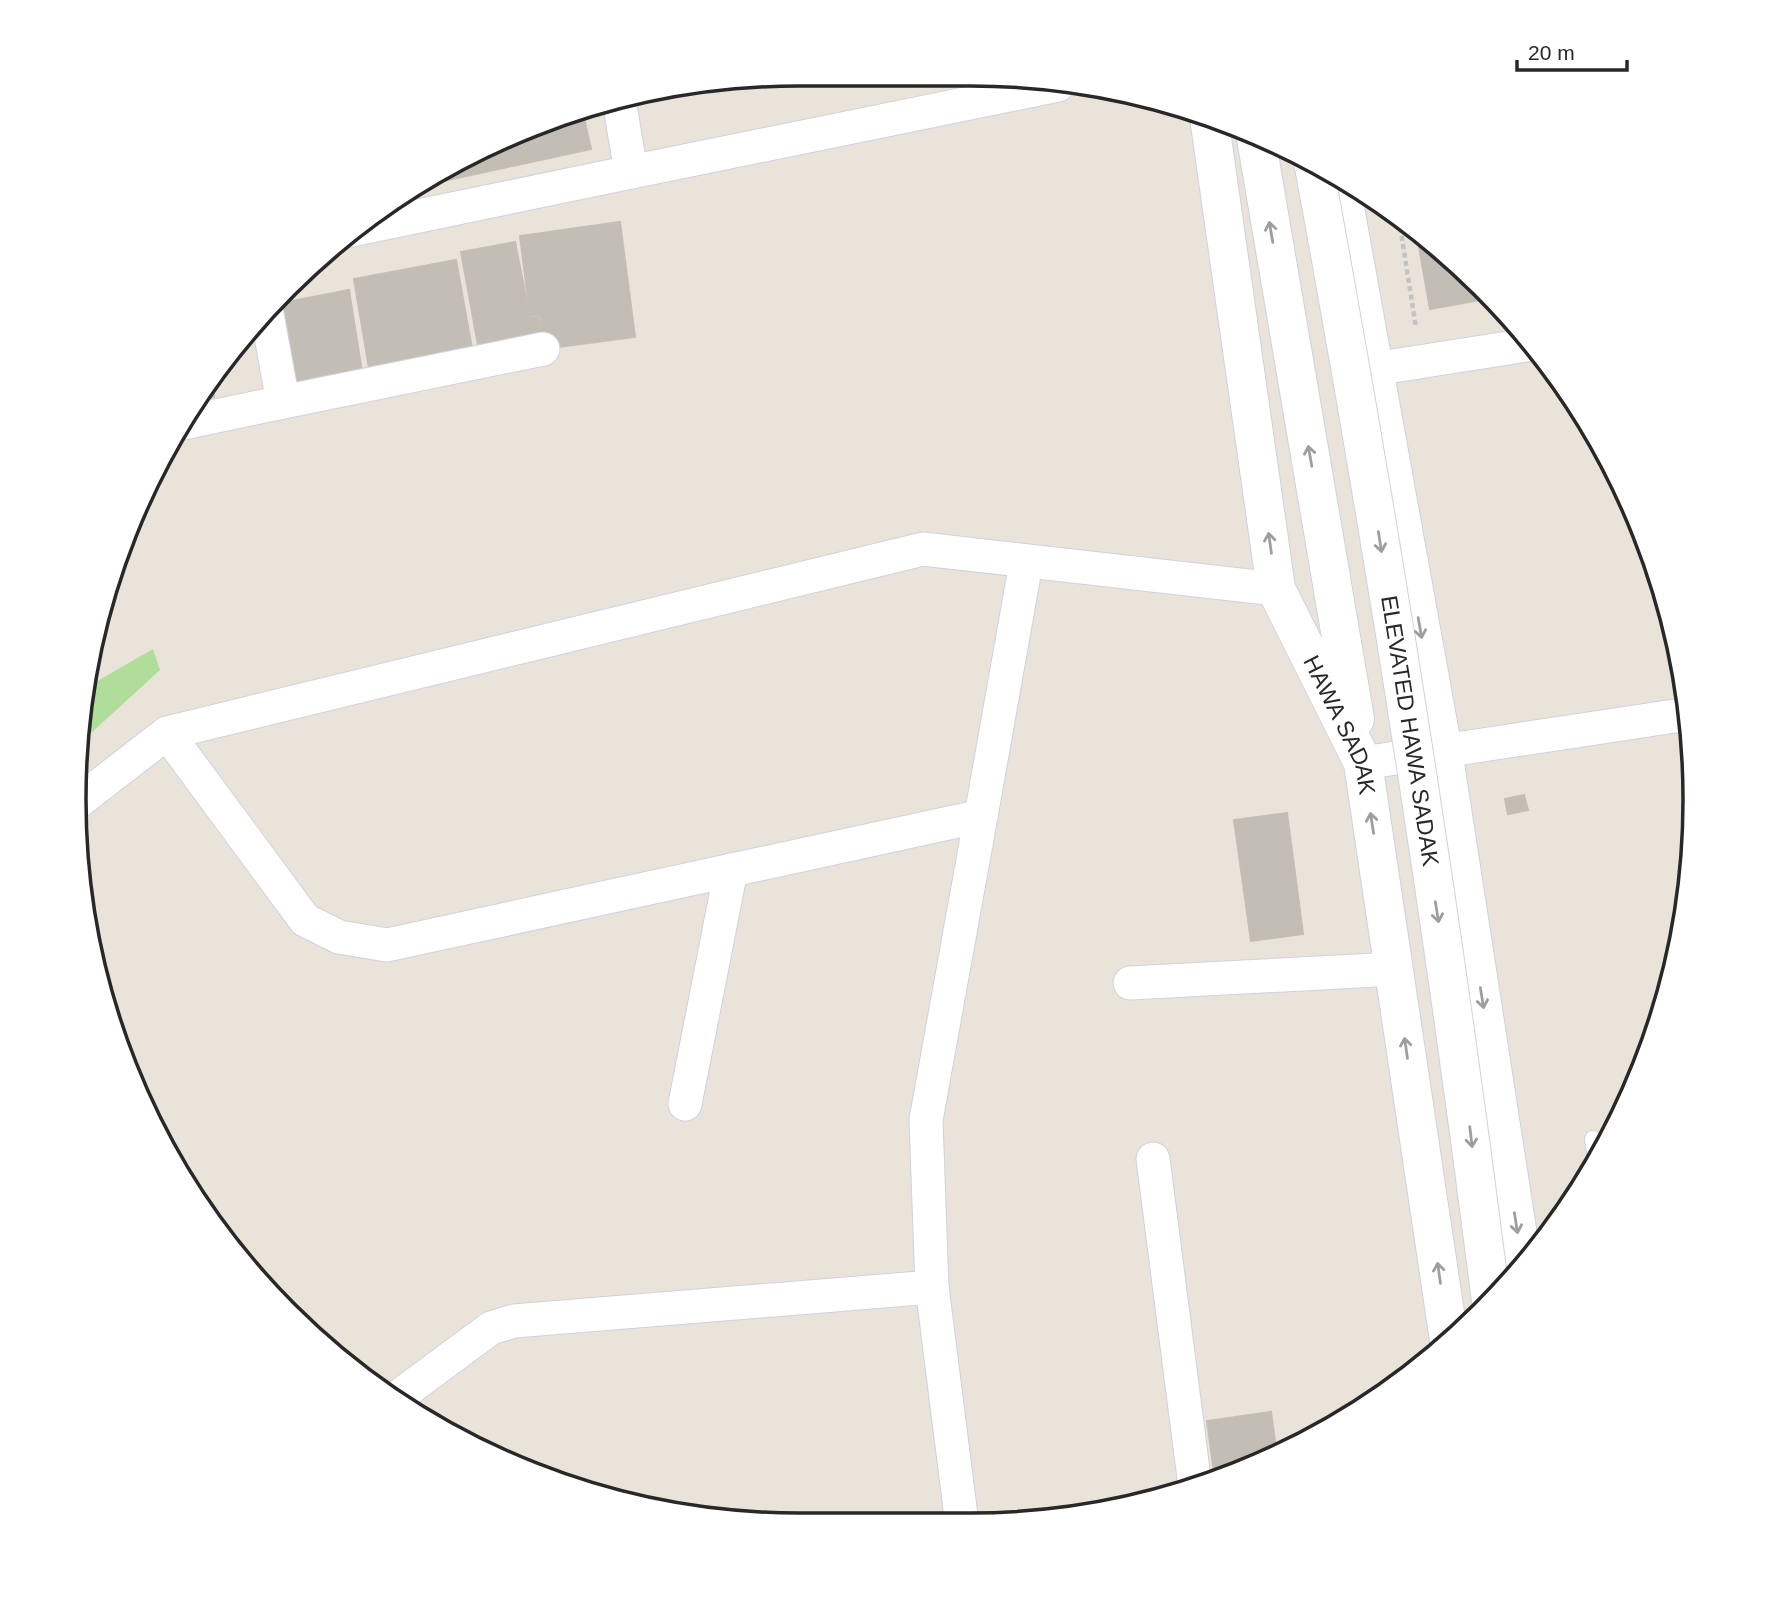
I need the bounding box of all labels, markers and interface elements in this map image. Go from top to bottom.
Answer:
scale bar [1517,28,1627,72]
text: 20 m [1528,41,1575,64]
one-way arrow [1264,221,1277,243]
one-way arrow [1303,445,1316,468]
one-way arrow [1374,530,1387,553]
one-way arrow [1263,533,1276,555]
street label: ELEVATED HAWA SADAK [1376,594,1444,869]
one-way arrow [1414,616,1428,639]
street label: HAWA SADAK [1298,651,1381,797]
one-way arrow [1365,812,1378,835]
one-way arrow [1431,900,1444,923]
one-way arrow [1475,986,1488,1009]
one-way arrow [1400,1037,1413,1060]
one-way arrow [1464,1125,1477,1148]
one-way arrow [1510,1211,1523,1234]
one-way arrow [1432,1262,1445,1285]

